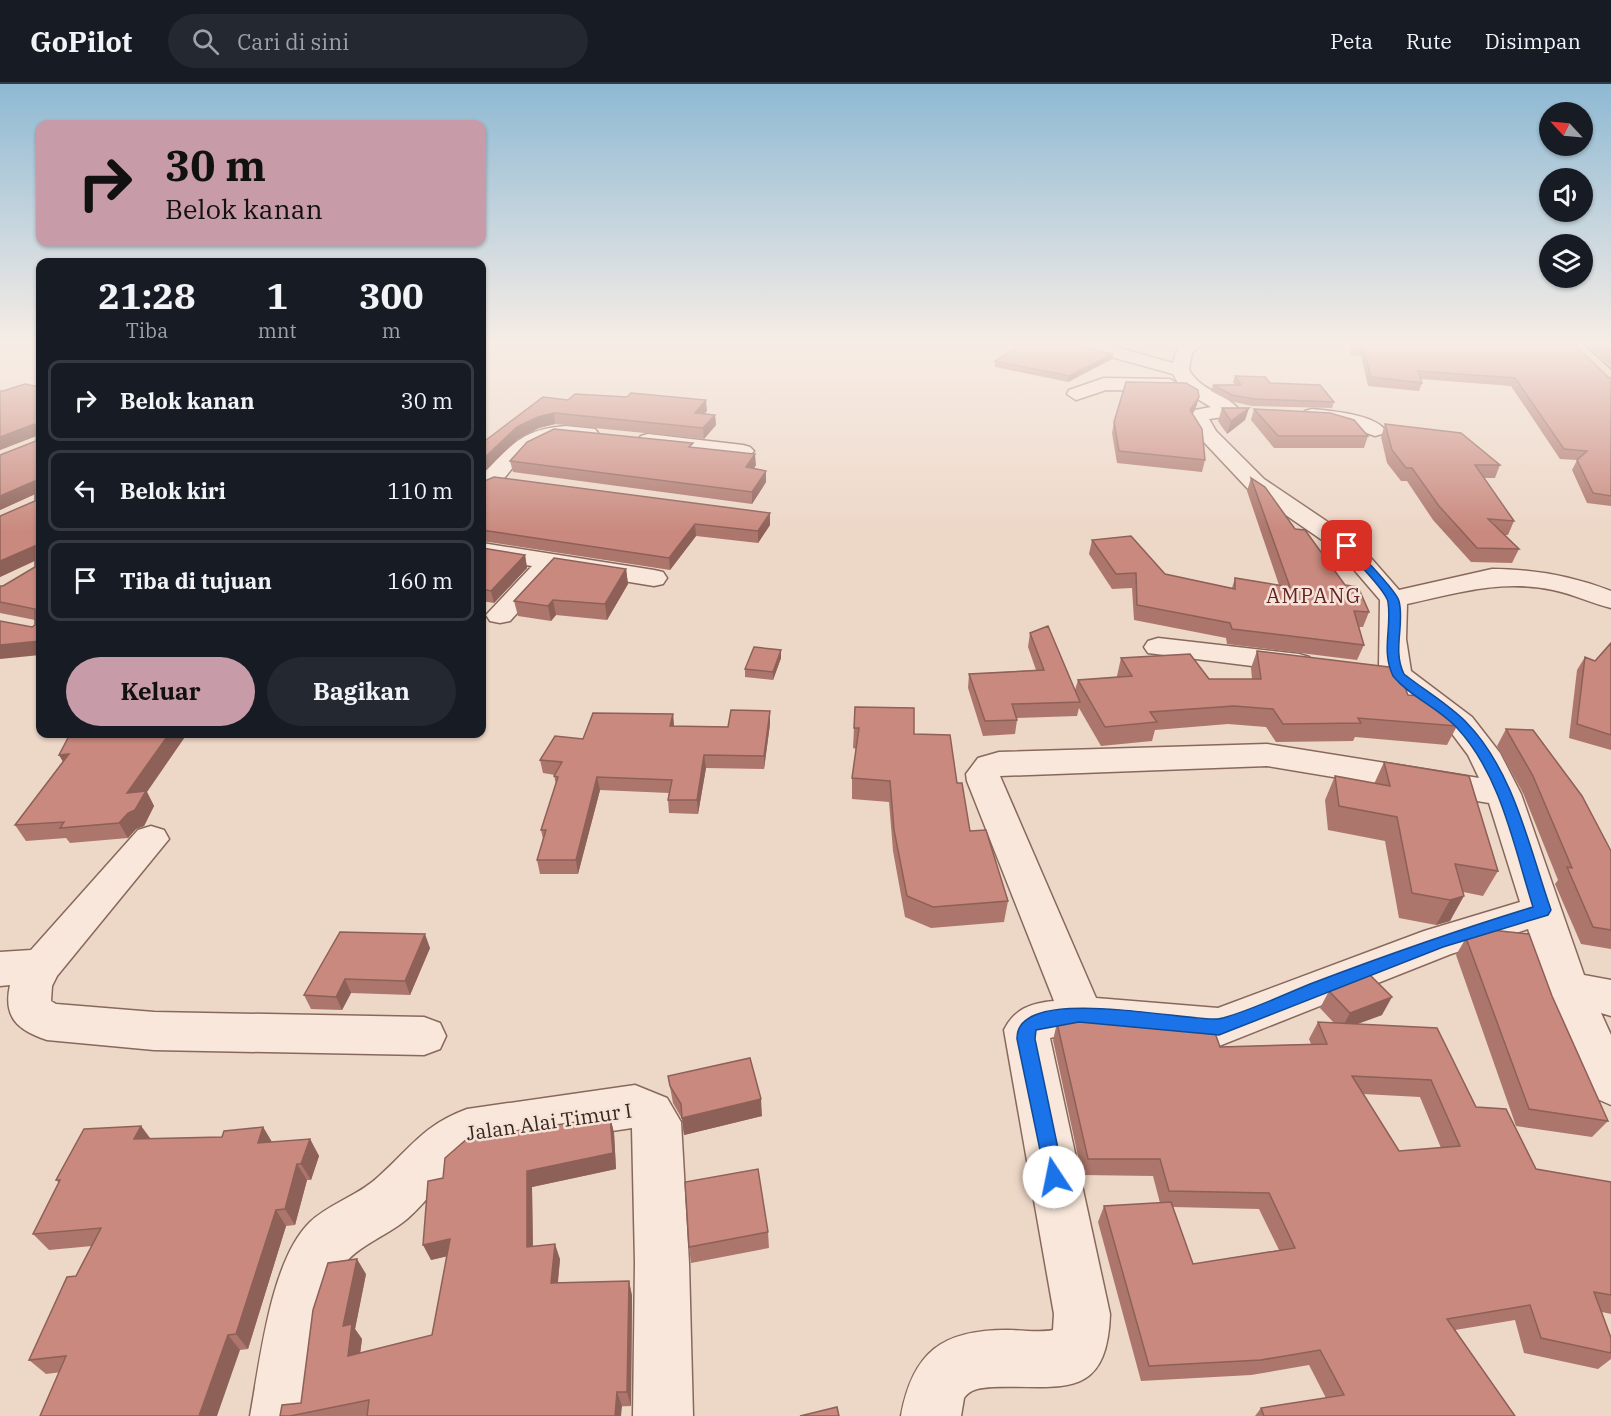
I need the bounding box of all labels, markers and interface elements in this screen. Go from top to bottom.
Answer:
search box [168,14,588,68]
text: GoPilot [30,23,132,60]
icon: search [189,25,222,58]
text: Cari di sini [237,27,349,56]
text: Peta [1330,27,1373,55]
text: Rute [1406,27,1452,55]
text: Disimpan [1485,27,1581,55]
north arrow [1539,102,1593,156]
map controls [1539,102,1593,288]
text: 30 m [165,138,266,193]
icon: right [66,144,144,222]
button: sound [1539,168,1593,222]
text: Belok kanan [165,191,323,226]
button: layers [1539,234,1593,288]
text: 21:28 [98,272,196,319]
text: 1 [266,272,288,319]
text: 300 [359,272,424,319]
text: Tiba [126,317,168,344]
text: mnt [258,317,297,344]
text: m [382,317,401,344]
icon: right [69,384,102,417]
text: Belok kanan [120,386,255,415]
text: 30 m [401,386,453,415]
icon: left [69,474,102,507]
text: Belok kiri [120,476,226,505]
text: 110 m [387,476,453,505]
pin [1321,520,1372,571]
icon: arrive [1330,529,1363,562]
icon: arrive [69,564,102,597]
text: Tiba di tujuan [120,566,272,595]
text: 160 m [387,566,453,595]
district label: AMPANG [1266,582,1362,609]
button: Keluar [66,657,255,726]
button: Bagikan [267,657,456,726]
street label: Jalan Alai Timur I [464,1097,633,1146]
position arrow [1022,1145,1086,1209]

